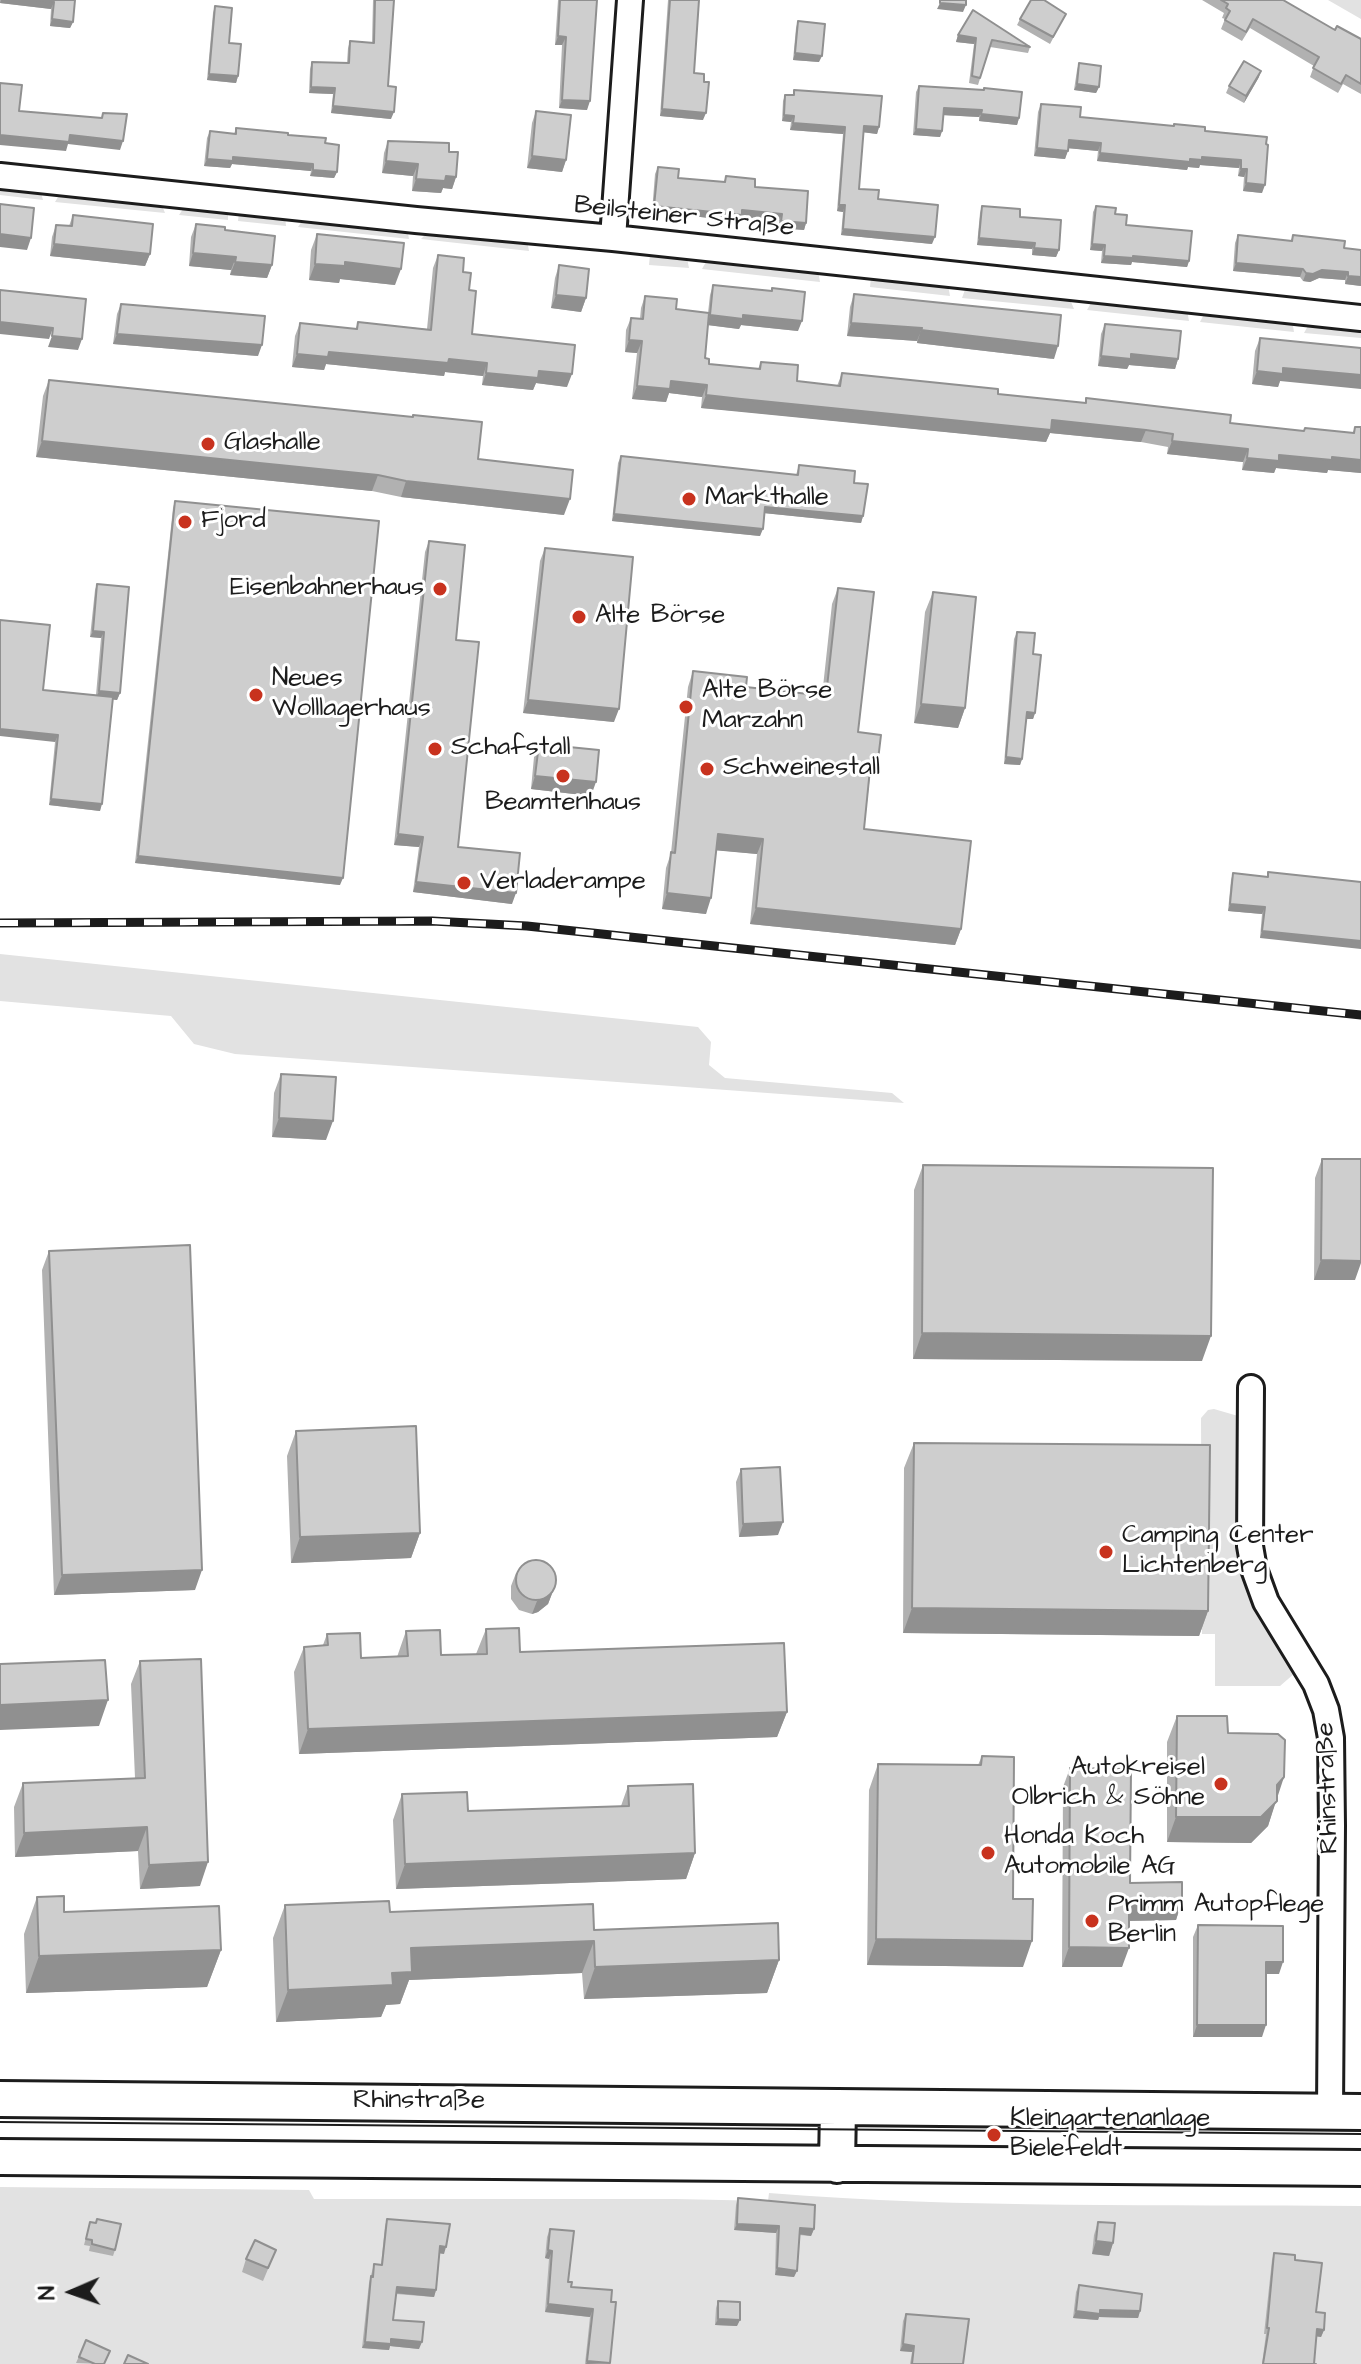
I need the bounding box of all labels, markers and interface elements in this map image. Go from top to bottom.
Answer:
street label: Beilsteiner Straße [572,191,796,245]
place label: Glashalle [224,428,321,460]
marker: Glashalle [199,435,217,453]
place label: Markthalle [705,483,829,515]
marker: Markthalle [680,490,698,508]
place label: Fjord [201,506,266,538]
marker: Fjord [176,513,194,531]
place label: Eisenbahnerhaus [230,573,424,605]
marker: Eisenbahnerhaus [431,580,449,598]
place label: Alte Börse [595,601,725,633]
marker: Alte Börse [570,608,588,626]
place label: Neues Wolllagerhaus [272,664,431,726]
place label: Alte Börse Marzahn [702,676,832,738]
marker: Neues Wolllagerhaus [247,686,265,704]
marker: Alte Börse Marzahn [677,698,695,716]
place label: Schafstall [451,733,571,765]
marker: Schafstall [426,740,444,758]
place label: Schweinestall [723,753,880,785]
marker: Schweinestall [698,760,716,778]
marker: Beamtenhaus [554,767,572,785]
place label: Beamtenhaus [485,788,641,820]
place label: Verladerampe [480,867,646,899]
marker: Verladerampe [455,874,473,892]
place label: Camping Center Lichtenberg [1122,1521,1313,1582]
marker: Camping Center Lichtenberg [1097,1543,1115,1561]
street label: Rhinstraße [1311,1721,1347,1855]
place label: Autokreisel Olbrich & Söhne [1012,1753,1205,1814]
marker: Autokreisel Olbrich & Söhne [1212,1775,1230,1793]
place label: Honda Koch Automobile AG [1004,1822,1176,1884]
marker: Honda Koch Automobile AG [979,1844,997,1862]
place label: Primm Autopflege Berlin [1108,1890,1324,1952]
marker: Primm Autopflege Berlin [1083,1912,1101,1930]
street label: Rhinstraße [353,2086,485,2118]
place label: Kleingartenanlage Bielefeldt [1010,2104,1210,2166]
marker: Kleingartenanlage Bielefeldt [985,2126,1003,2144]
north arrow [32,2252,112,2332]
text: N [32,2285,63,2300]

